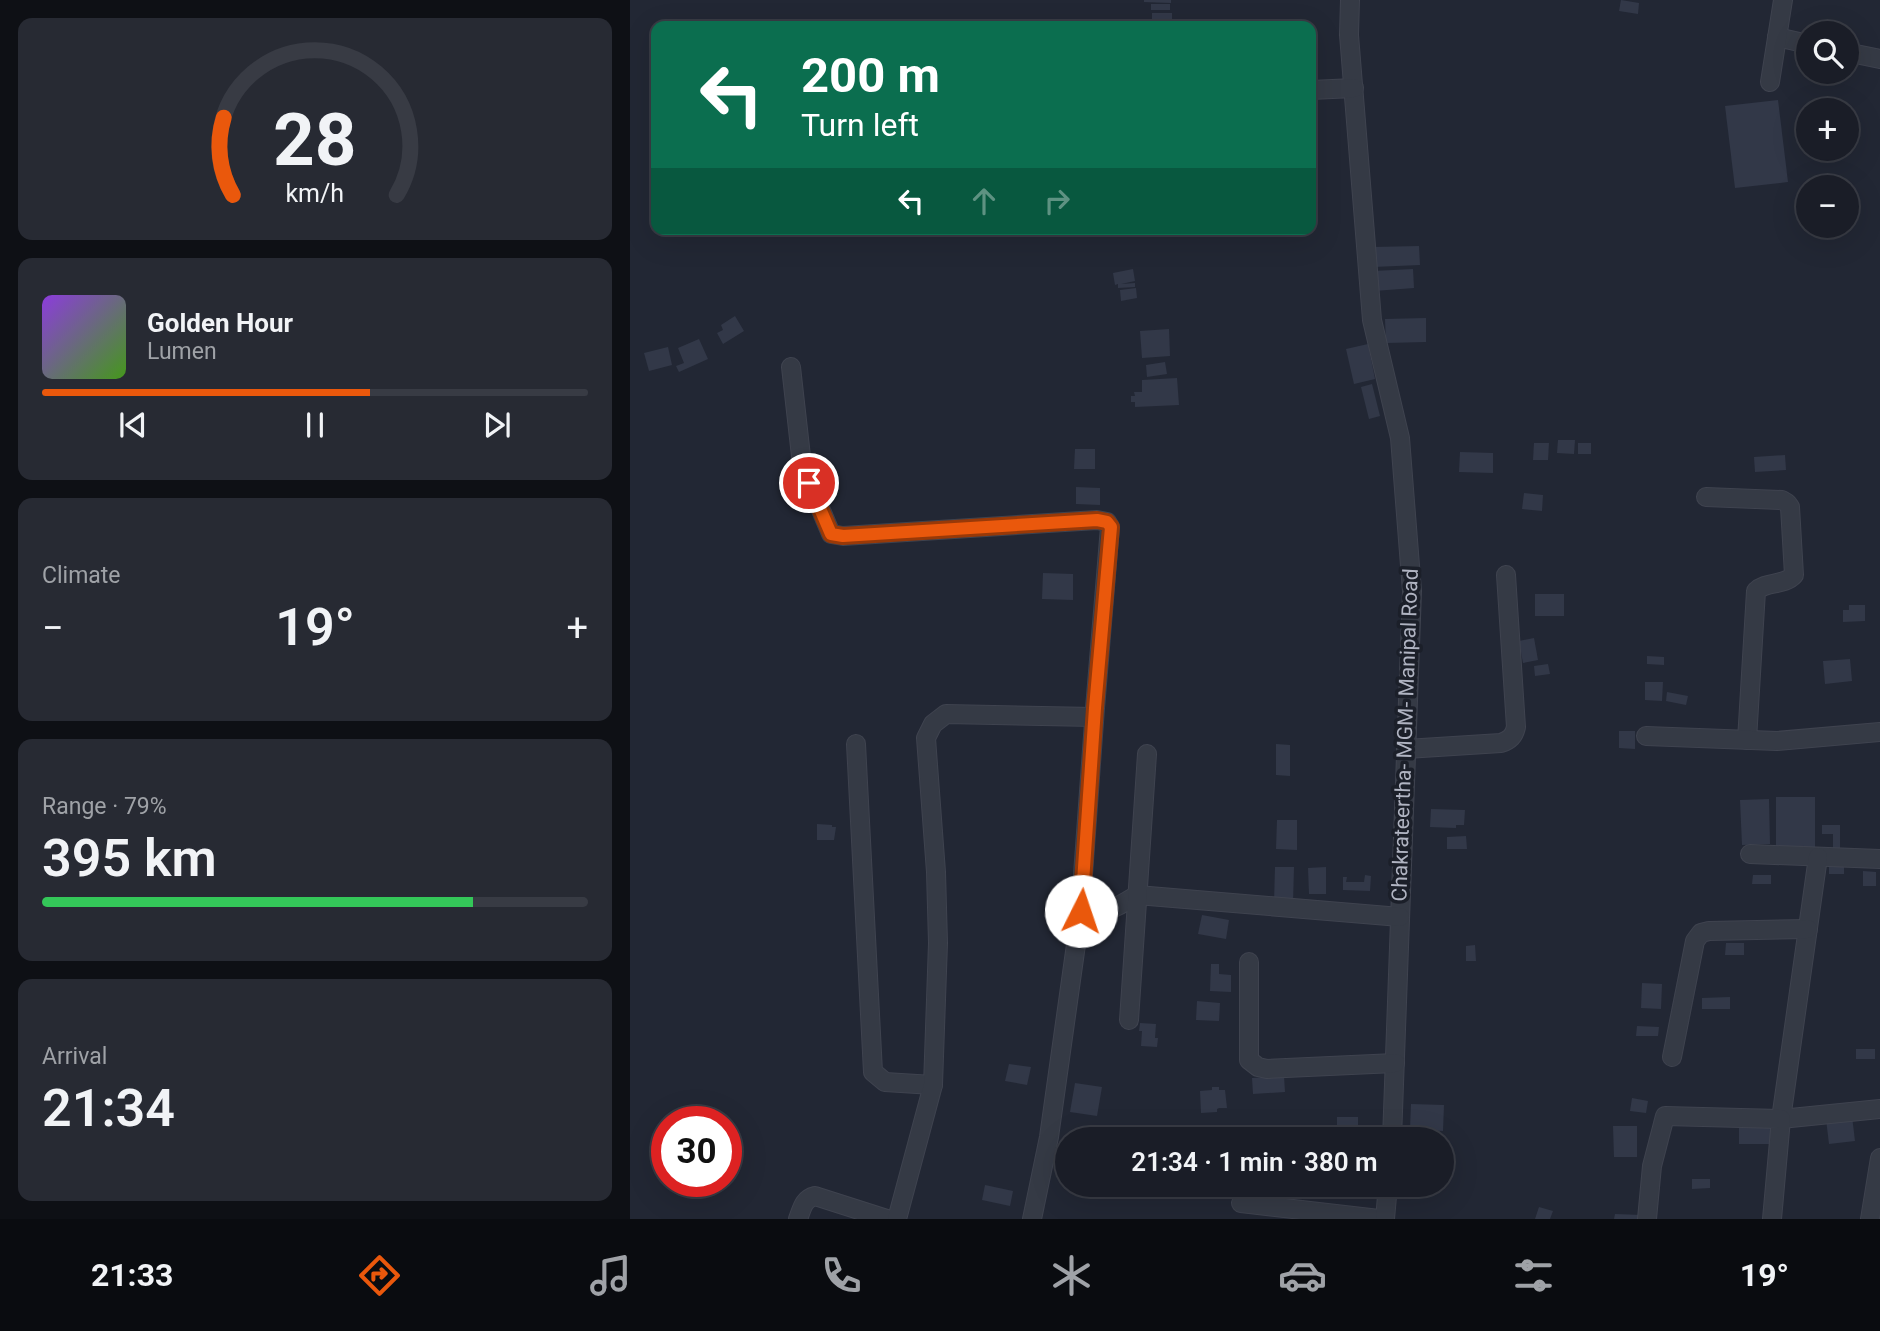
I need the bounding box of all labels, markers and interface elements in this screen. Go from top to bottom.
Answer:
map controls [1796,21,1859,238]
button: search [1796,21,1859,84]
text: 200 m [801,47,940,104]
icon: left [686,49,777,140]
text: 28 [273,97,357,183]
button: + [1796,98,1859,161]
text: Turn left [801,106,919,144]
button: − [1796,175,1859,238]
text: km/h [286,179,344,208]
icon: left [892,182,930,220]
icon: ahead [965,182,1003,220]
icon: right [1038,182,1076,220]
text: Golden Hour [147,308,293,338]
text: Lumen [147,338,217,365]
icon: previous [114,406,152,444]
icon: pause [296,406,334,444]
icon: next [478,406,516,444]
pin [779,453,839,513]
icon: arrive [790,464,828,502]
text: Climate [42,562,121,589]
street label: Chakrateertha- MGM- Manipal Road [1387,568,1423,902]
text: 19° [275,597,355,658]
text: − [42,606,64,650]
text: + [566,606,588,650]
text: Range · 79% [42,793,167,820]
text: 395 km [42,828,217,889]
position arrow [1044,874,1118,948]
text: Arrival [42,1043,107,1070]
text: 21:34 [42,1078,175,1139]
speed limit sign: 30 [651,1106,742,1197]
text: 21:34 · 1 min · 380 m [1131,1147,1378,1177]
icon: directions [355,1251,404,1300]
icon: music [586,1251,635,1300]
icon: phone [817,1251,866,1300]
icon: climate [1047,1251,1096,1300]
icon: car [1278,1251,1327,1300]
icon: filters [1509,1251,1558,1300]
text: 21:33 [91,1256,173,1294]
text: 19° [1740,1256,1789,1294]

